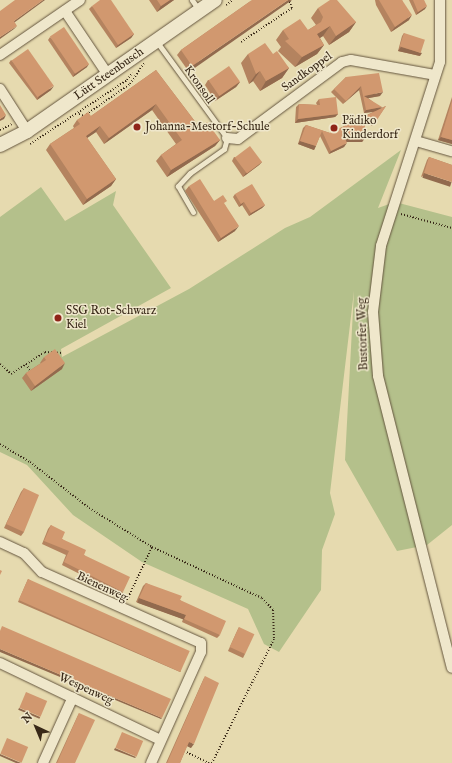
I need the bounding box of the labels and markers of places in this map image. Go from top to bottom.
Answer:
place label: Pädiko Kinderdorf [342,114,398,142]
place label: Johanna-Mestorf-Schule [145,120,269,134]
marker: Johanna-Mestorf-Schule [132,122,142,132]
marker: Pädiko Kinderdorf [329,123,339,133]
place label: SSG Rot-Schwarz Kiel [66,304,156,332]
marker: SSG Rot-Schwarz Kiel [53,313,63,323]

